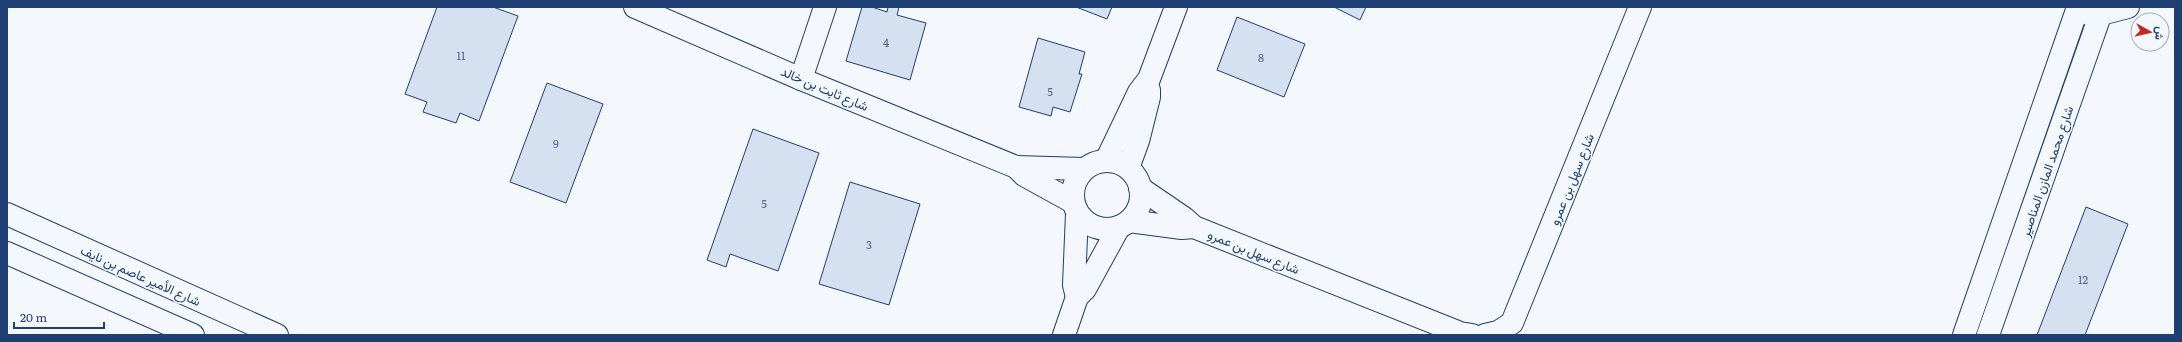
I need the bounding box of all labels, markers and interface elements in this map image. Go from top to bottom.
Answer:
north arrow [2130,12,2170,52]
text: ش [2152,26,2170,41]
house number: 4 [883,34,889,50]
house number: 11 [457,47,466,63]
house number: 8 [1258,49,1264,65]
street label: شارع ثابت بن خالد [778,61,872,116]
house number: 5 [1047,83,1053,99]
street label: شارع محمد المازن المناصير [2014,103,2078,240]
street label: شارع سهل بن عمرو [1544,130,1599,228]
house number: 9 [553,135,559,151]
house number: 5 [761,195,767,211]
street label: شارع سهل بن عمرو [1205,224,1303,279]
house number: 3 [866,236,872,252]
street label: شارع الأمير عاصم بن نايف [77,240,204,311]
house number: 12 [2078,271,2088,287]
scale bar [14,304,104,330]
text: 20 m [20,308,47,326]

